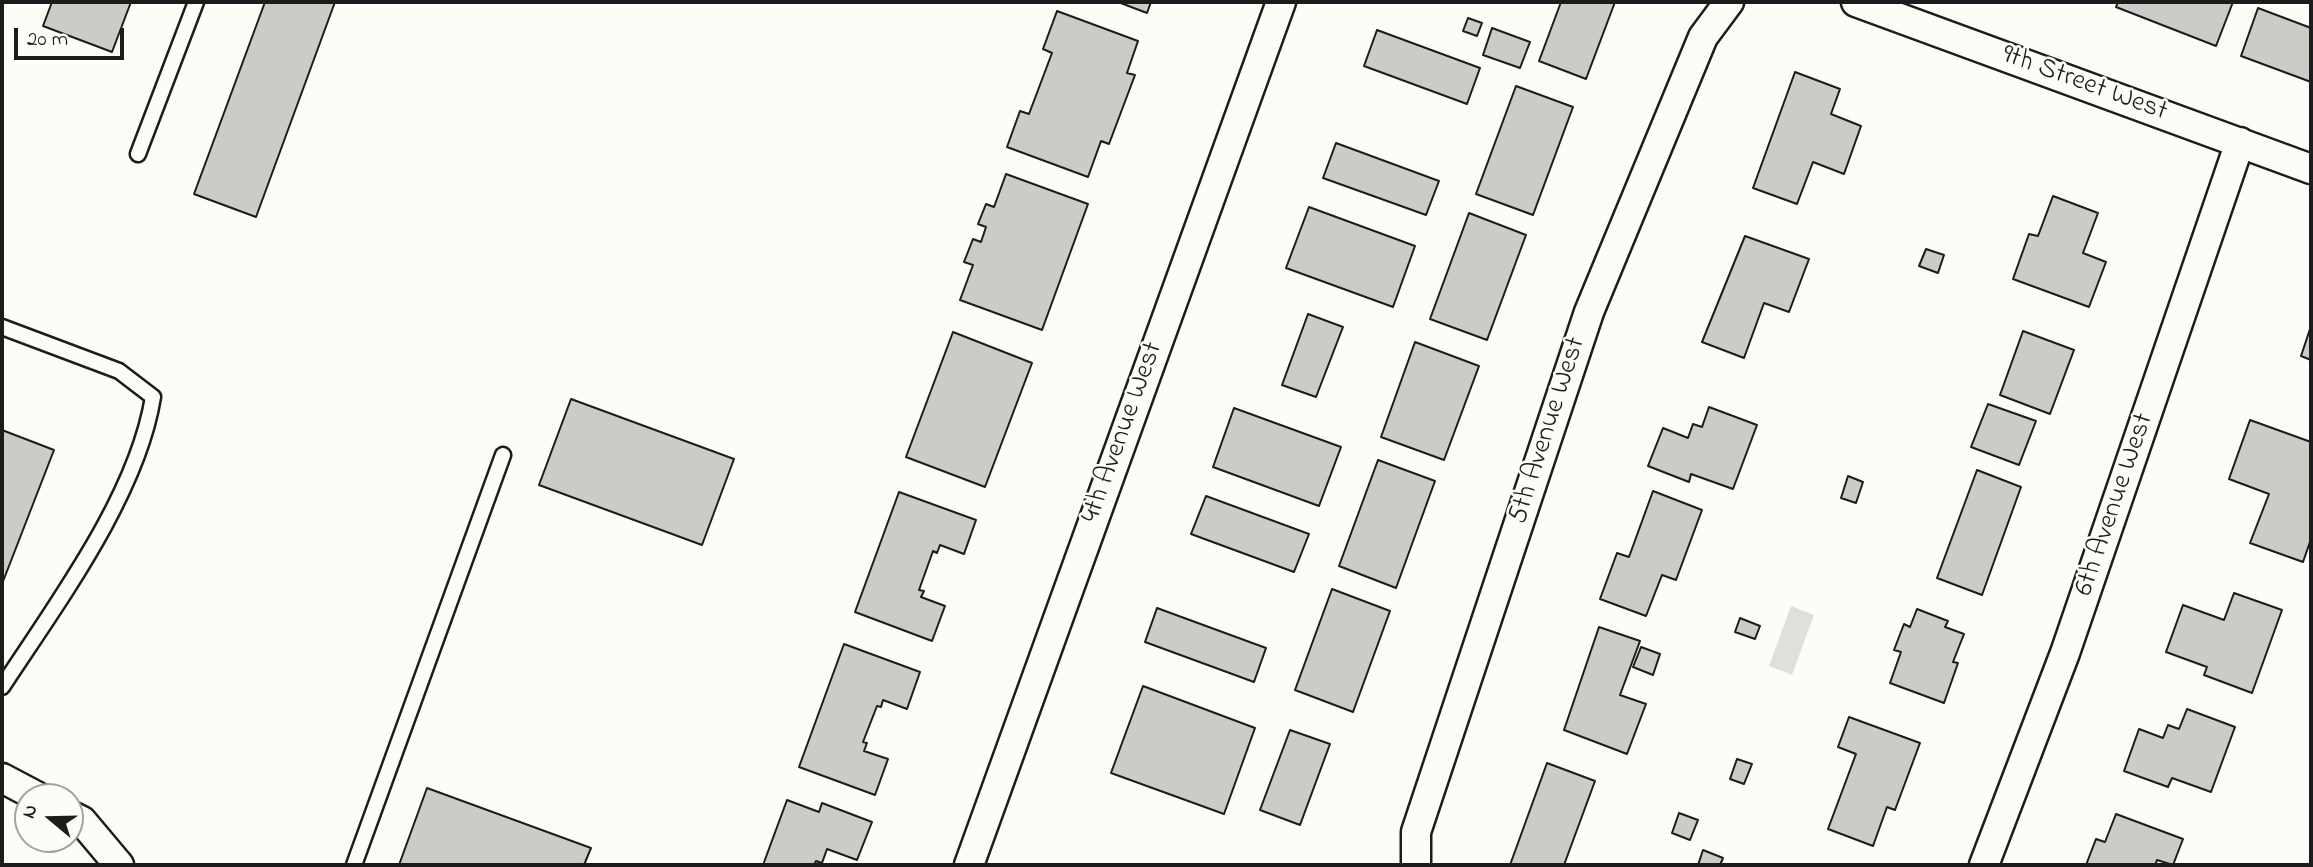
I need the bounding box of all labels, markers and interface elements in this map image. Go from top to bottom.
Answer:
scale bar [18,14,128,58]
text: 20 m [27,25,68,55]
street label: 9th Street West [1997,40,2171,130]
street label: 5th Avenue West [1503,333,1595,529]
street label: 4th Avenue West [1076,338,1172,528]
street label: 6th Avenue West [2069,409,2163,601]
north arrow [14,783,84,853]
text: N [16,801,45,822]

